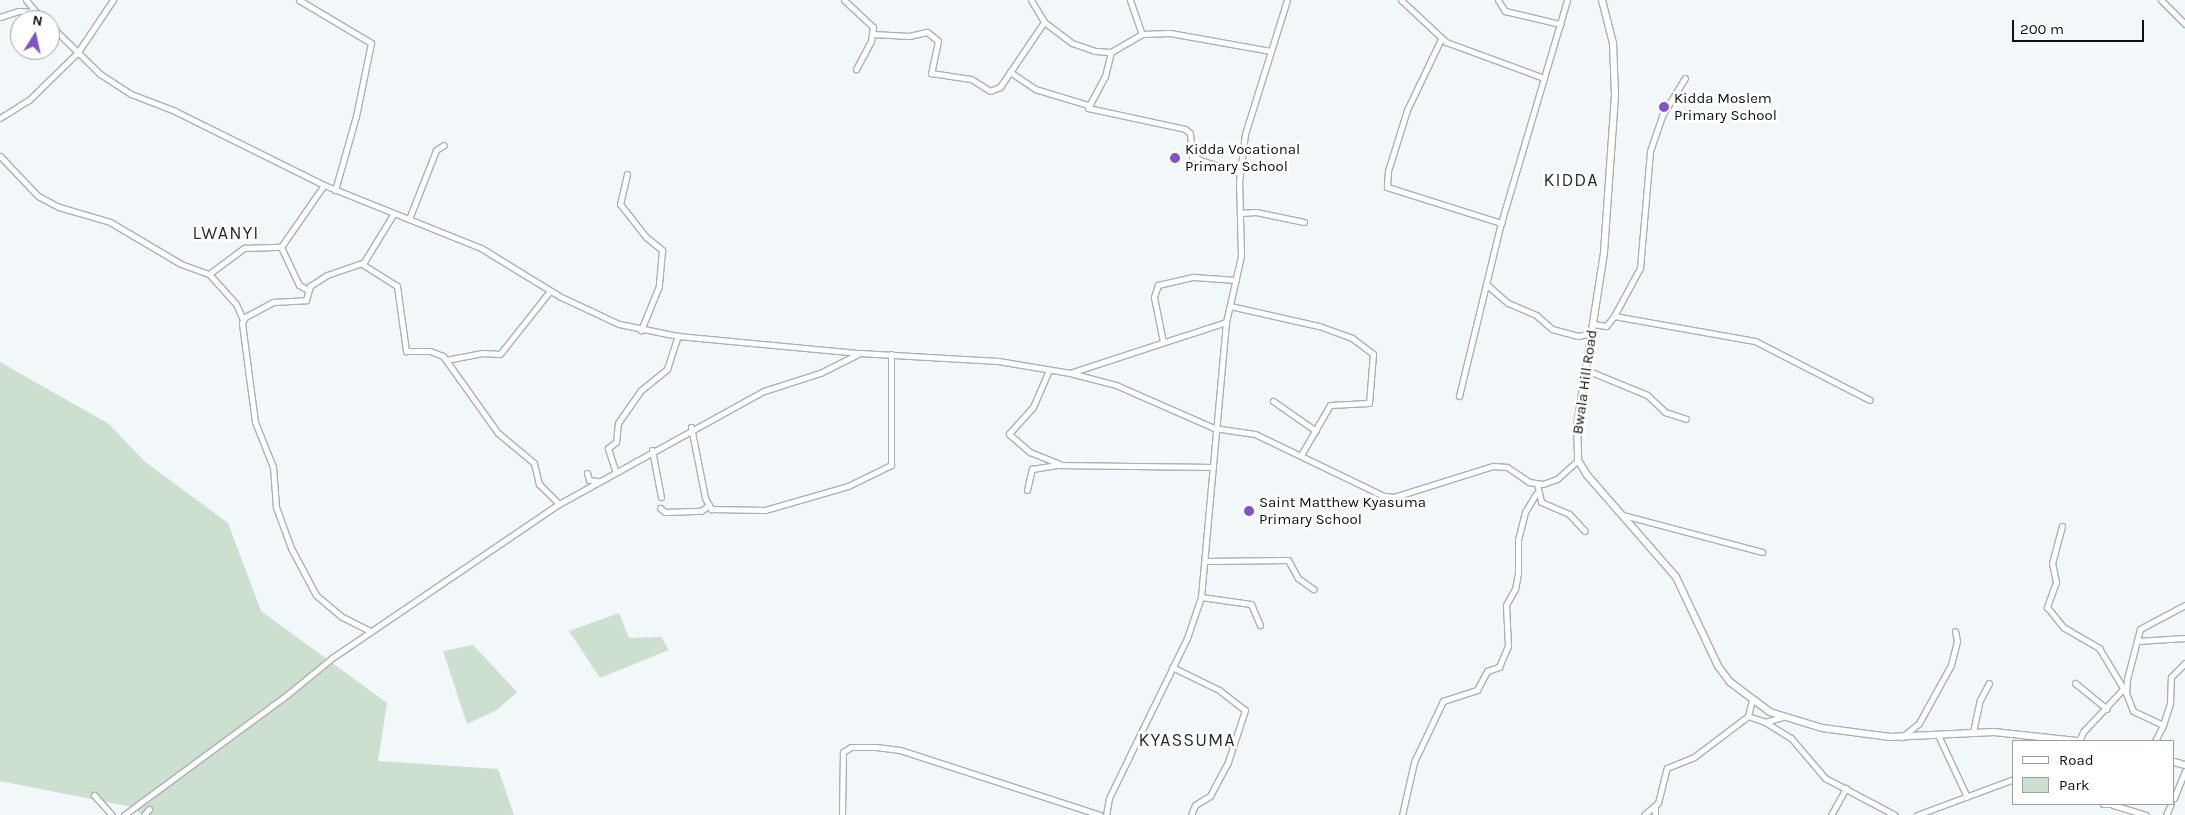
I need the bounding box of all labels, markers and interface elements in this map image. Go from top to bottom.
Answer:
north arrow [10,10,60,60]
scale bar [2015,10,2148,42]
text: N [31,11,44,30]
text: 200 m [2020,20,2064,38]
place label: Kidda Moslem Primary School [1674,89,1777,124]
marker: Kidda Moslem Primary School [1658,101,1670,113]
place label: Kidda Vocational Primary School [1185,140,1300,175]
marker: Kidda Vocational Primary School [1169,152,1181,164]
district label: KIDDA [1543,169,1599,191]
district label: LWANYI [192,222,260,244]
street label: Bwala Hill Road [1569,329,1601,435]
place label: Saint Matthew Kyasuma Primary School [1259,493,1426,528]
marker: Saint Matthew Kyasuma Primary School [1243,505,1255,517]
district label: KYASSUMA [1137,729,1237,751]
legend [2012,740,2175,805]
text: Road [2059,751,2094,769]
text: Park [2059,776,2089,794]

